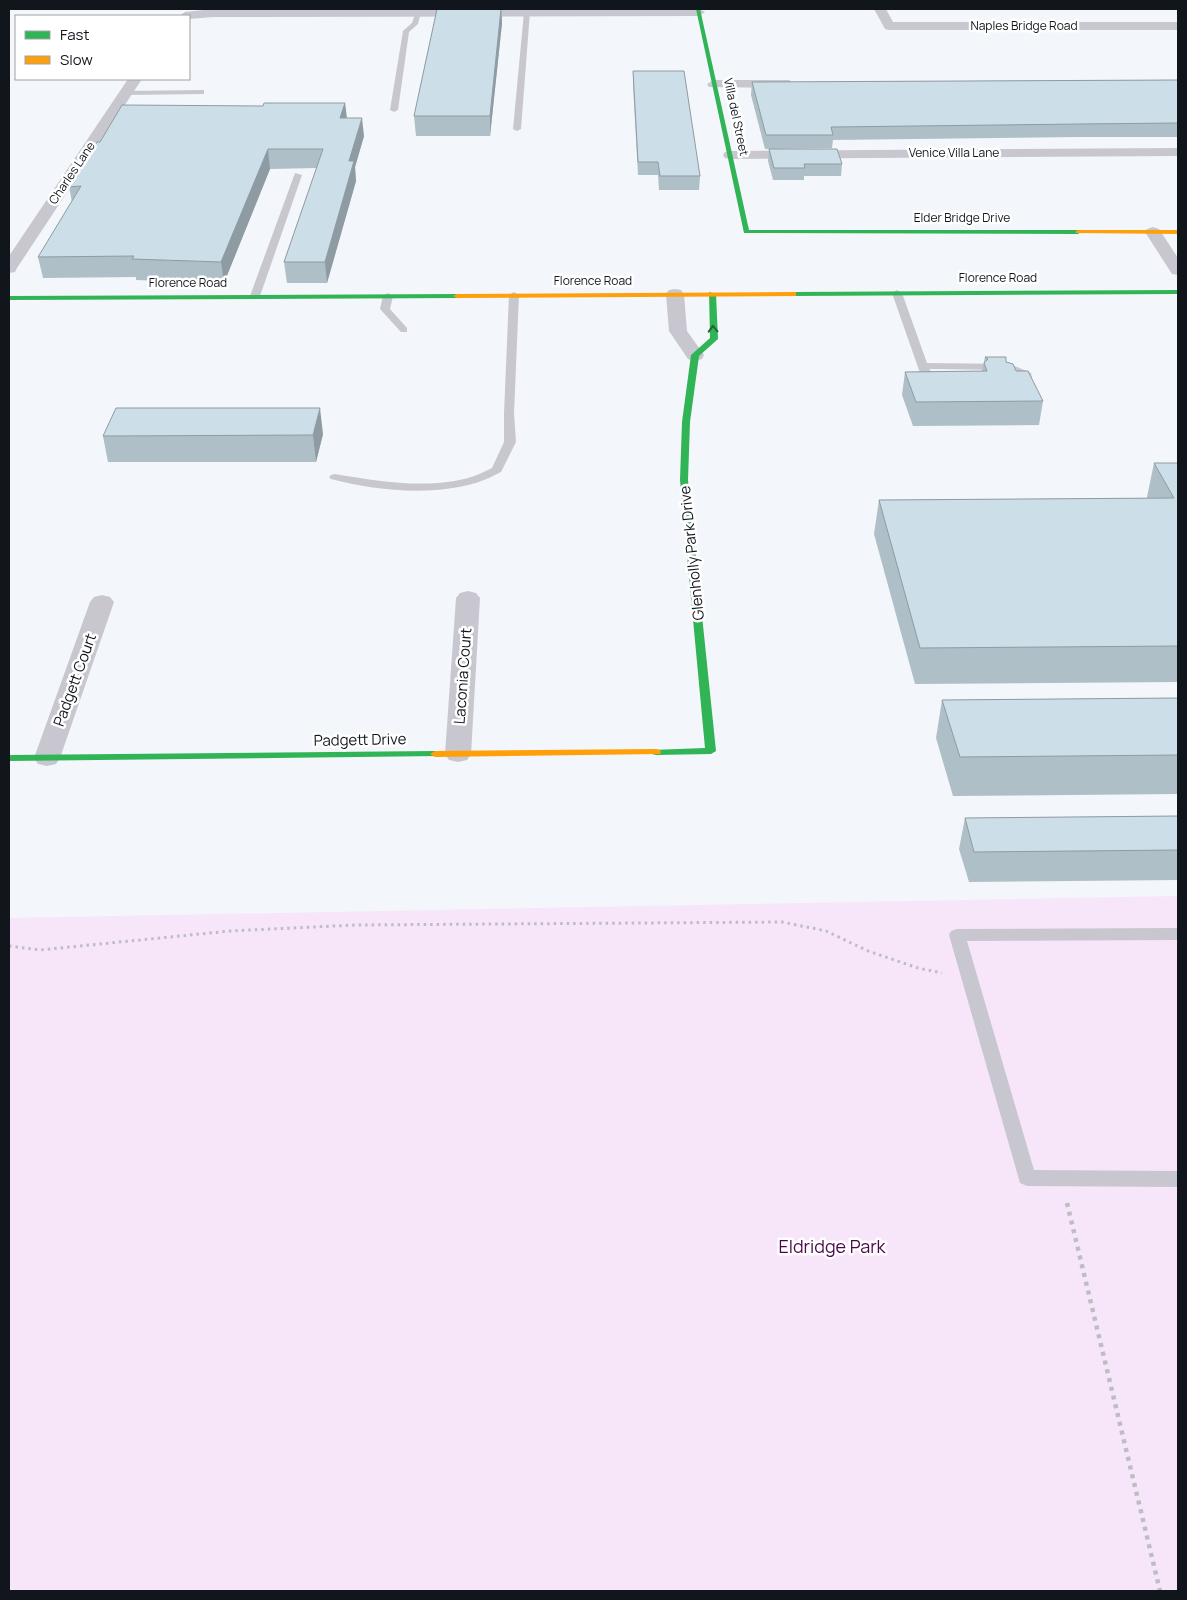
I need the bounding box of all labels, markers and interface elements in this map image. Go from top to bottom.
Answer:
legend [15,15,190,80]
street label: Naples Bridge Road [970,17,1078,34]
text: Fast [60,24,89,45]
text: Slow [60,49,93,70]
street label: Villa del Street [720,76,753,158]
street label: Charles Lane [44,138,99,207]
street label: Venice Villa Lane [909,144,999,161]
street label: Elder Bridge Drive [914,209,1010,226]
street label: Florence Road [959,269,1037,286]
street label: Florence Road [554,272,632,289]
street label: Florence Road [149,274,227,291]
one-way arrow [708,324,719,332]
street label: Glenholly Park Drive [674,485,709,621]
street label: Laconia Court [449,627,476,725]
street label: Padgett Court [48,630,101,729]
street label: Padgett Drive [313,728,407,751]
park label: Eldridge Park [778,1234,887,1258]

